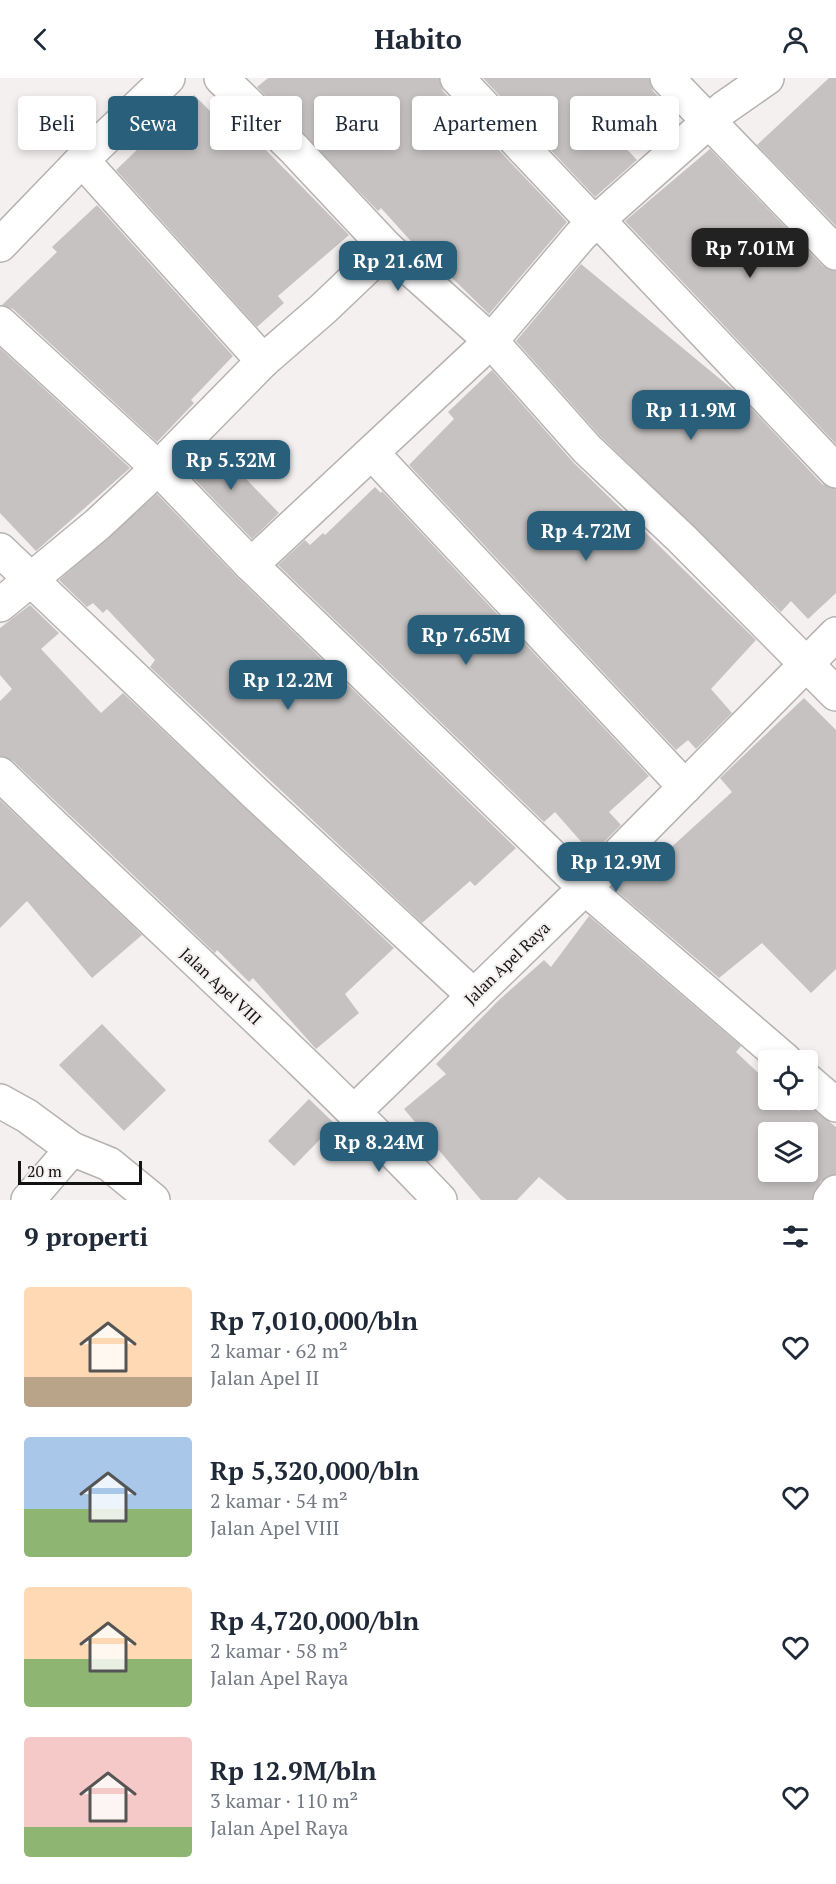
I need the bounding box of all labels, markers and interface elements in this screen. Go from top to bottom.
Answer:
text: Habito [374,21,462,57]
icon: back [24,23,57,56]
icon: person [779,23,812,56]
chip: Beli [18,96,96,150]
chip: Sewa [108,96,198,150]
chip: Filter [210,96,302,150]
chip: Baru [314,96,400,150]
chip: Apartemen [412,96,558,150]
chip: Rumah [570,96,679,150]
pin: Rp 7.01M [688,228,812,279]
text: Rp 7.01M [706,234,794,261]
pin: Rp 21.6M [336,241,460,292]
text: Rp 21.6M [353,247,443,274]
pin: Rp 11.9M [629,390,753,441]
text: Rp 11.9M [646,396,736,423]
pin: Rp 5.32M [169,440,293,491]
text: Rp 5.32M [186,446,276,473]
pin: Rp 4.72M [524,511,648,562]
text: Rp 4.72M [541,517,631,544]
pin: Rp 7.65M [404,615,528,666]
text: Rp 7.65M [422,621,510,648]
pin: Rp 12.2M [226,660,350,711]
text: Rp 12.2M [243,666,333,693]
pin: Rp 12.9M [554,842,678,893]
text: Rp 12.9M [571,848,661,875]
street label: Jalan Apel Raya [460,917,554,1009]
street label: Jalan Apel VIII [176,943,266,1029]
map controls [758,1050,818,1182]
button: locate [758,1050,818,1110]
pin: Rp 8.24M [317,1122,441,1173]
button: layers [758,1122,818,1182]
text: Rp 8.24M [334,1128,424,1155]
scale bar [18,1158,142,1186]
text: 20 m [27,1160,62,1182]
text: 9 properti [24,1219,148,1253]
icon: filters [779,1220,812,1253]
text: Rp 7,010,000/bln [210,1303,418,1337]
icon: home [72,1311,144,1383]
icon: heart [779,1331,812,1364]
text: 2 kamar · 62 m² [210,1337,348,1364]
text: Jalan Apel II [210,1364,319,1391]
text: Rp 5,320,000/bln [210,1453,419,1487]
icon: home [72,1461,144,1533]
icon: heart [779,1481,812,1514]
text: 2 kamar · 54 m² [210,1487,348,1514]
text: Jalan Apel VIII [210,1514,340,1541]
text: Rp 4,720,000/bln [210,1603,419,1637]
icon: home [72,1611,144,1683]
icon: heart [779,1631,812,1664]
text: 2 kamar · 58 m² [210,1637,348,1664]
text: Jalan Apel Raya [210,1664,348,1691]
text: Rp 12.9M/bln [210,1753,377,1787]
icon: home [72,1761,144,1833]
icon: heart [779,1781,812,1814]
text: 3 kamar · 110 m² [210,1787,358,1814]
text: Jalan Apel Raya [210,1814,348,1841]

